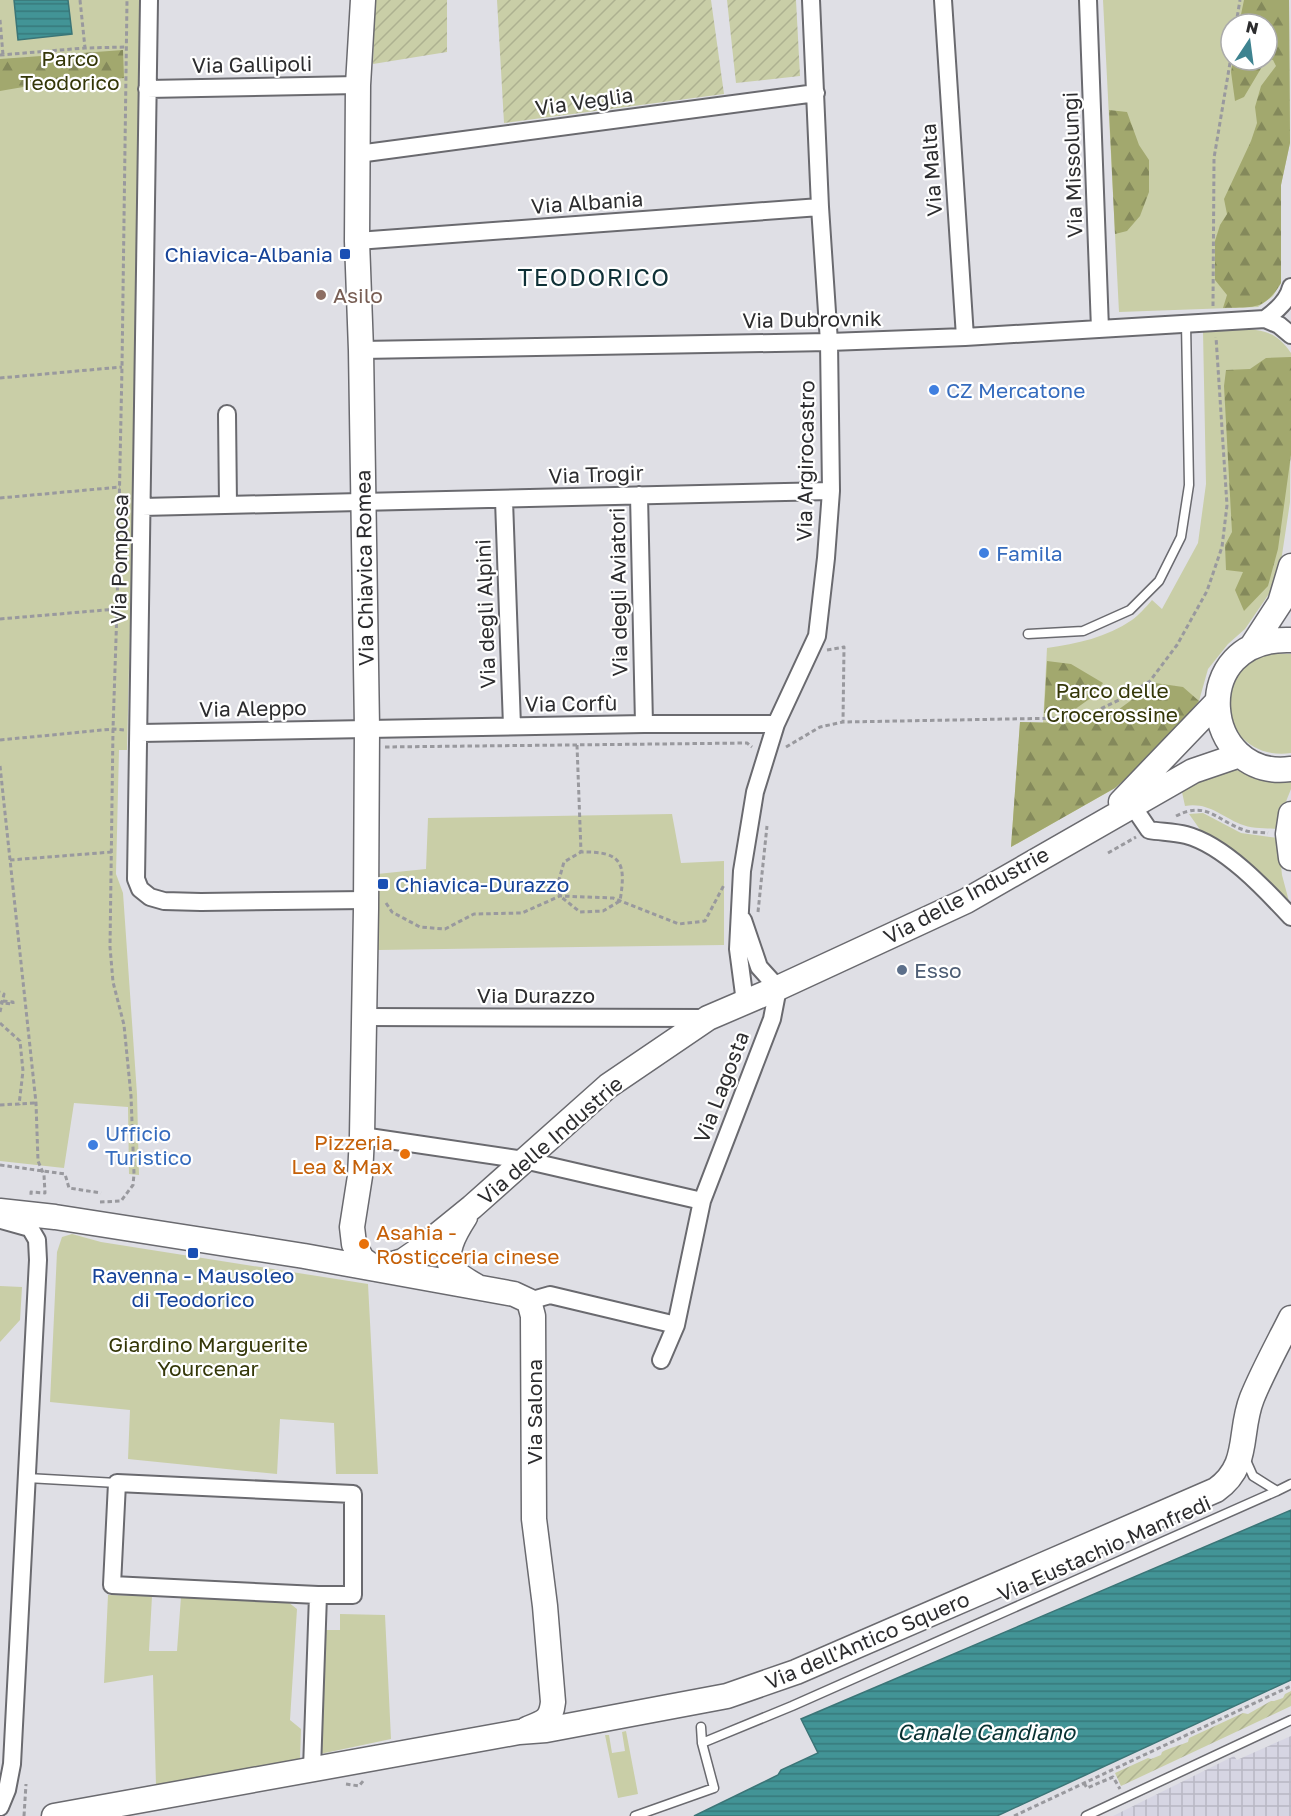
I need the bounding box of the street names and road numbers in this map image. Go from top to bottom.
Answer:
street label: Via Gallipoli [192,50,312,78]
street label: Via Veglia [533,81,635,121]
street label: Via Missolungi [1056,91,1088,239]
street label: Via Malta [915,123,947,217]
street label: Via Albania [530,185,644,219]
street label: Via Dubrovnik [742,305,882,333]
street label: Via Argirocastro [791,380,819,542]
street label: Via Trogir [548,459,644,489]
street label: Via Chiavica Romea [349,470,379,666]
street label: Via Pomposa [105,494,133,624]
street label: Via degli Aviatori [604,507,632,677]
street label: Via degli Alpini [469,539,501,689]
street label: Via Corfù [524,689,618,717]
street label: Via Aleppo [199,694,307,722]
street label: Via delle Industrie [879,841,1053,949]
street label: Via Durazzo [477,982,595,1008]
street label: Via Lagosta [688,1027,754,1147]
street label: Via delle Industrie [472,1070,628,1210]
street label: Via Salona [521,1359,547,1465]
street label: Via Eustachio Manfredi [993,1489,1215,1607]
street label: Via dell'Antico Squero [761,1585,973,1695]

